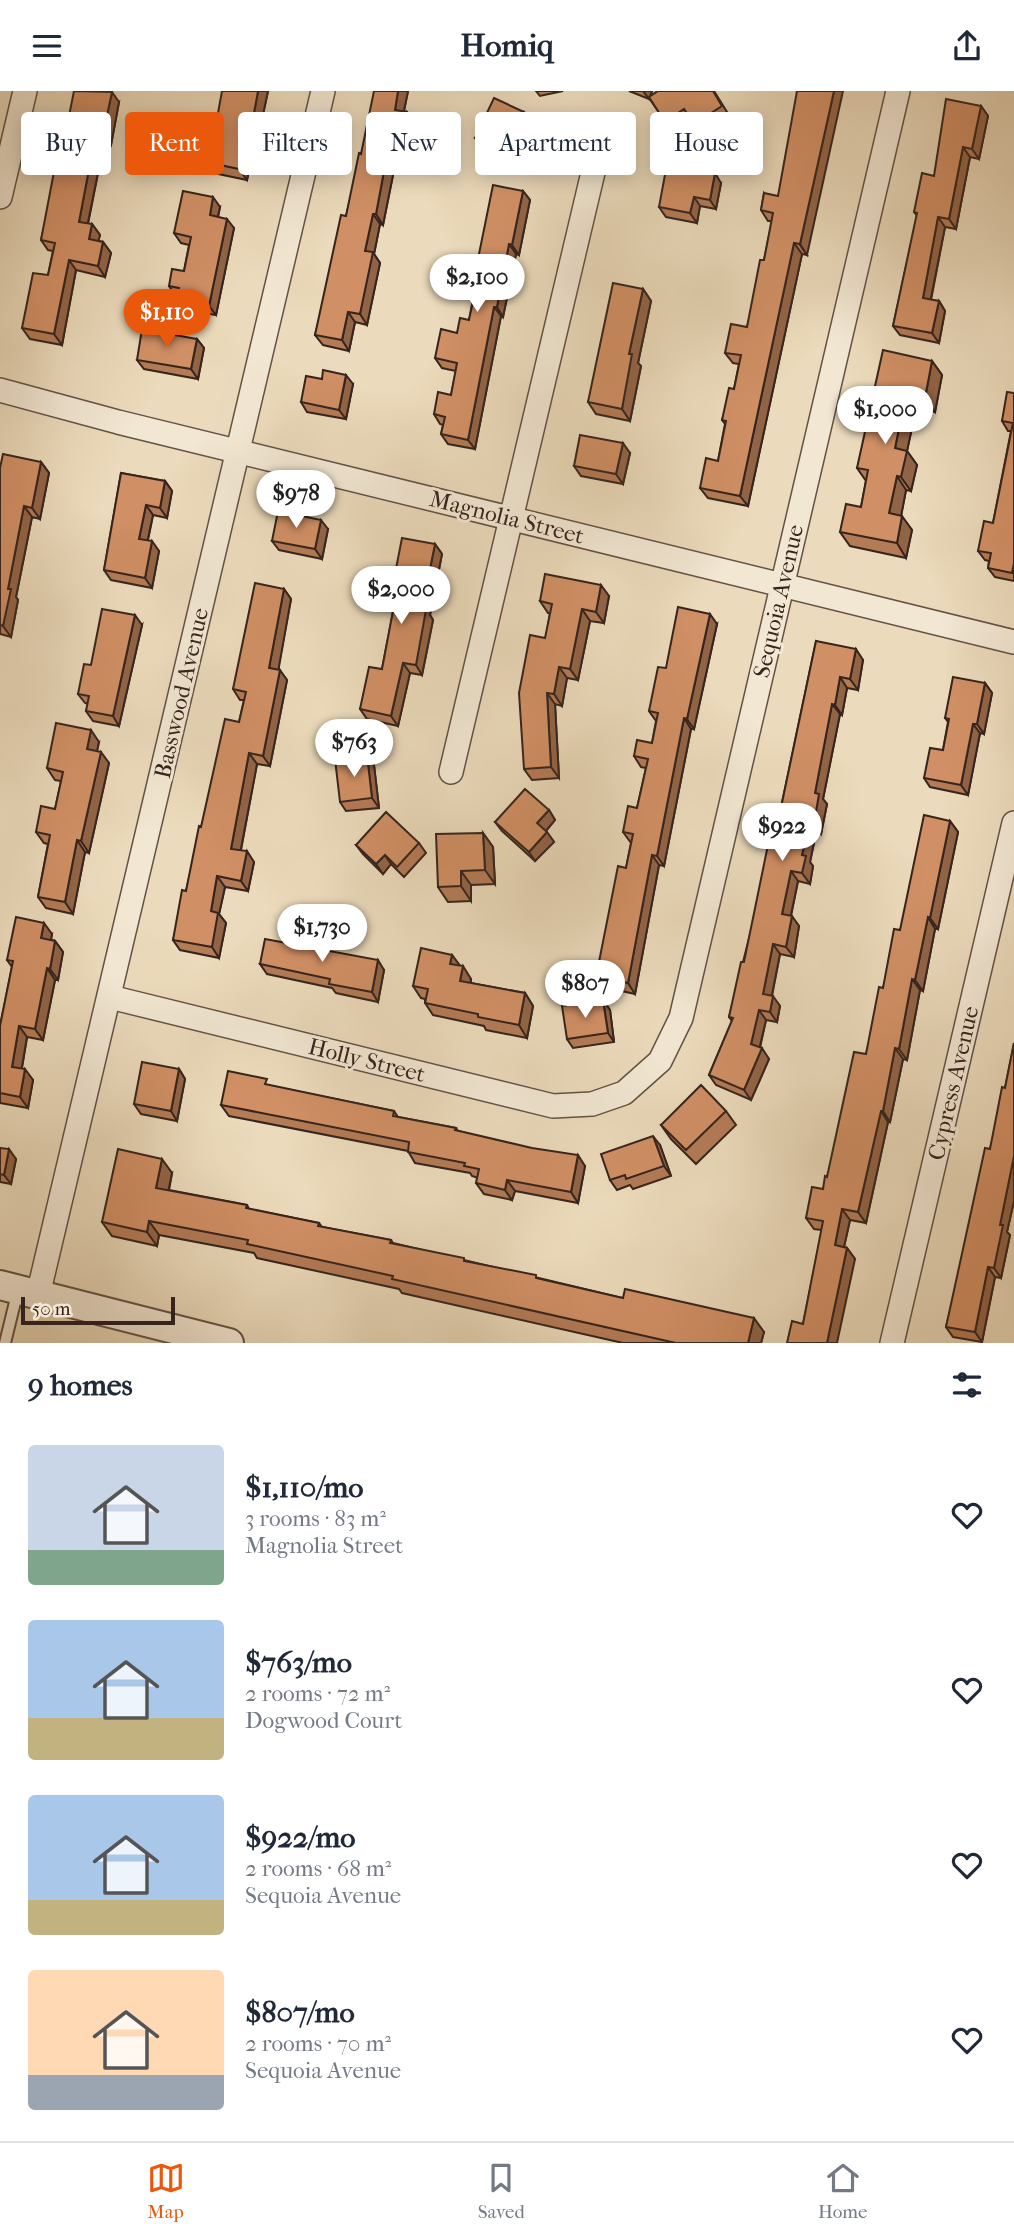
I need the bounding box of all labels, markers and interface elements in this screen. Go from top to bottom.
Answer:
icon: menu [28,27,66,65]
text: Homiq [460,27,554,64]
icon: share [948,27,986,65]
chip: Buy [21,112,111,175]
chip: Rent [125,112,224,175]
chip: Filters [238,112,352,175]
chip: New [366,112,461,175]
chip: Apartment [475,112,636,175]
chip: House [650,112,763,175]
pin: $2,100 [420,255,534,314]
text: $2,100 [446,263,508,290]
pin: $1,110 [110,289,224,349]
text: $1,110 [140,298,194,325]
pin: $1,000 [828,387,942,446]
text: $1,000 [853,395,917,422]
pin: $978 [255,471,337,530]
text: $978 [272,479,320,506]
street label: Magnolia Street [427,485,587,550]
street label: Sequoia Avenue [748,522,809,680]
pin: $2,000 [344,567,458,626]
text: $2,000 [367,575,435,602]
street label: Basswood Avenue [149,605,214,781]
pin: $763 [313,719,395,779]
text: $763 [331,728,377,755]
pin: $922 [741,803,823,863]
text: $922 [758,812,806,839]
pin: $1,730 [265,905,379,964]
text: $1,730 [293,913,351,940]
pin: $807 [544,961,626,1020]
text: $807 [561,969,609,996]
street label: Cypress Avenue [923,1003,984,1163]
street label: Holly Street [306,1033,428,1088]
scale bar [21,1294,175,1326]
text: 50 m [32,1298,71,1320]
icon: filters [948,1366,986,1404]
text: 9 homes [28,1368,133,1403]
text: $1,110/mo [245,1470,364,1505]
icon: home [84,1473,168,1557]
icon: heart [948,1496,986,1534]
text: 3 rooms · 83 m² [245,1505,386,1532]
text: Magnolia Street [245,1532,403,1559]
text: $763/mo [245,1645,352,1680]
icon: home [84,1648,168,1732]
icon: heart [948,1671,986,1709]
text: 2 rooms · 72 m² [245,1680,390,1707]
text: Dogwood Court [245,1707,403,1734]
text: $922/mo [245,1820,355,1855]
icon: home [84,1823,168,1907]
icon: heart [948,1846,986,1884]
text: 2 rooms · 68 m² [245,1855,391,1882]
text: Sequoia Avenue [245,1882,401,1909]
text: $807/mo [245,1995,355,2030]
icon: home [84,1998,168,2082]
icon: heart [948,2021,986,2059]
text: 2 rooms · 70 m² [245,2030,391,2057]
text: Sequoia Avenue [245,2057,401,2084]
tab: Map [147,2159,185,2223]
tab: Saved [478,2159,525,2223]
tab: Home [818,2159,867,2223]

